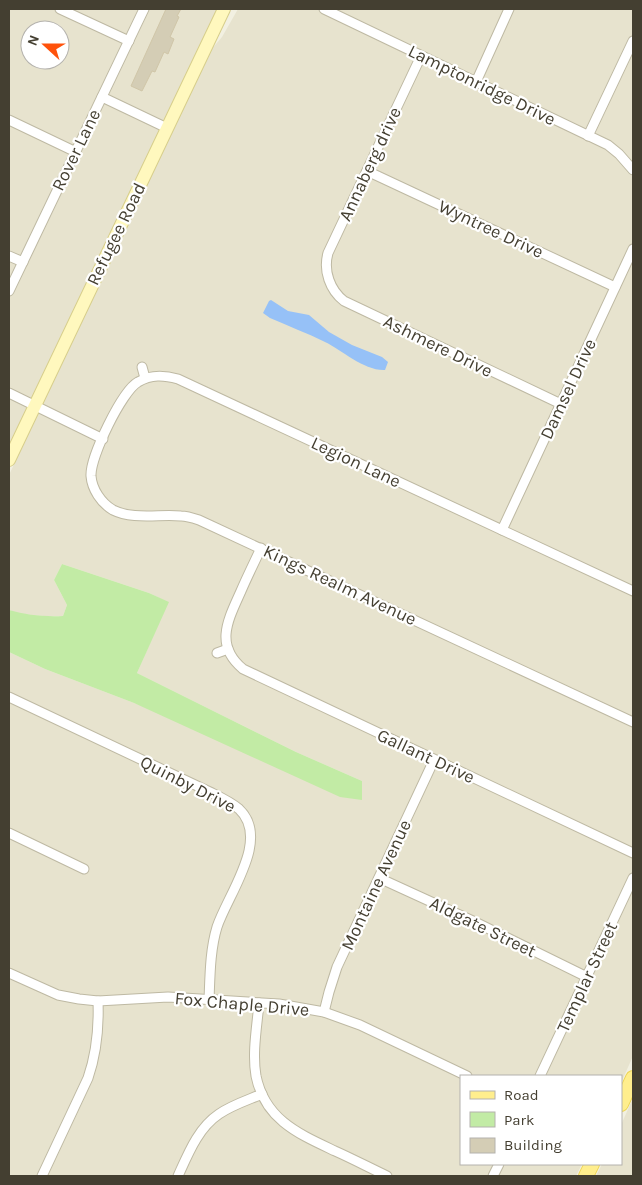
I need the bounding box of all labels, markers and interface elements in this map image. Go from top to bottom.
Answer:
north arrow [20,20,70,70]
text: N [24,33,43,48]
street label: Lamptonridge Drive [405,40,559,130]
street label: Annaberg drive [334,103,406,225]
street label: Rover Lane [47,105,105,195]
street label: Refugee Road [82,179,150,289]
street label: Wyntree Drive [435,195,547,263]
street label: Ashmere Drive [380,310,496,382]
street label: Damsel Drive [535,335,601,443]
street label: Legion Lane [308,432,404,492]
street label: Kings Realm Avenue [260,540,420,630]
street label: Gallant Drive [374,724,478,788]
street label: Quinby Drive [137,751,239,817]
street label: Montaine Avenue [336,816,416,954]
street label: Aldgate Street [426,892,540,962]
street label: Templar Street [552,918,622,1036]
street label: Fox Chaple Drive [174,987,310,1021]
legend [460,1075,622,1165]
text: Road [504,1086,539,1104]
text: Park [504,1111,534,1129]
text: Building [504,1136,562,1154]

